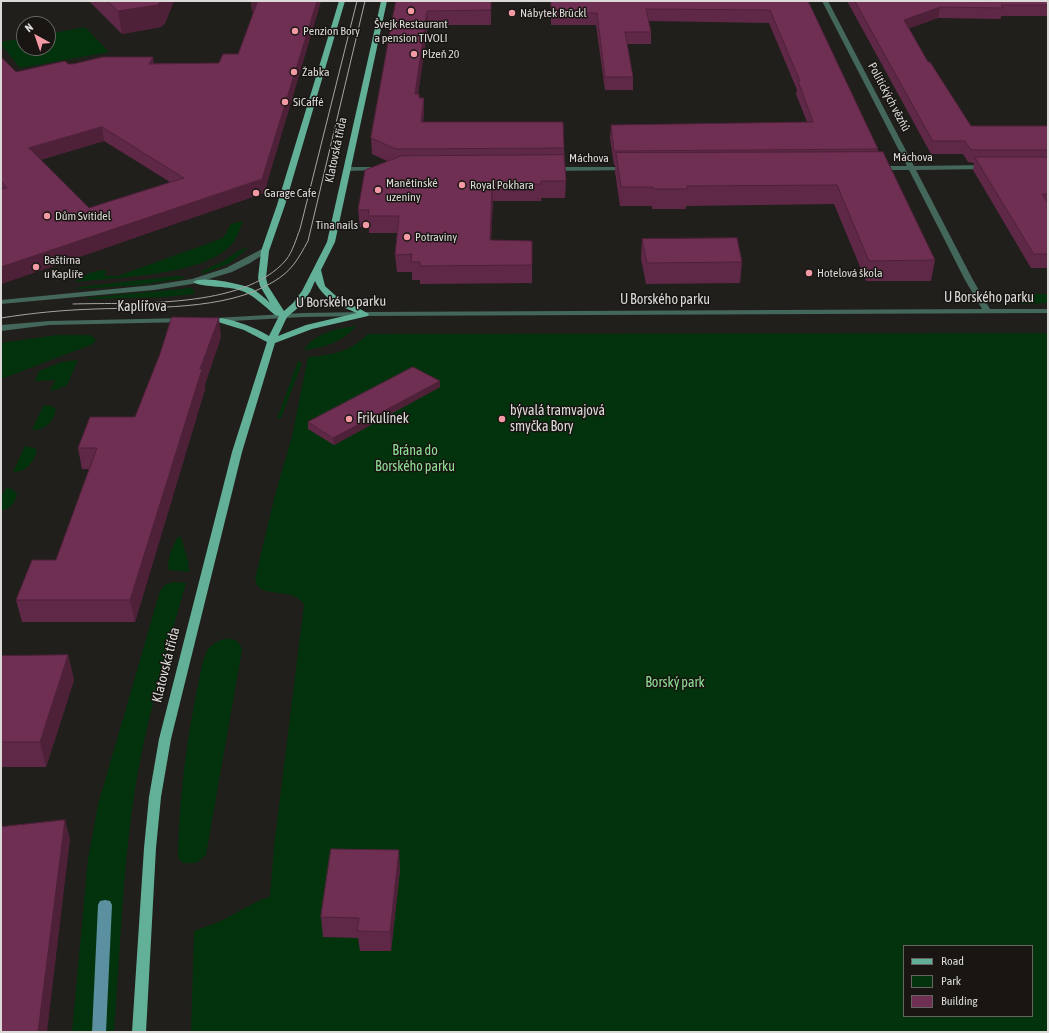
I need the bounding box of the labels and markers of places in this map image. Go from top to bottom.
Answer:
marker: Švejk Restaurant a pension TIVOLI [406,6,416,16]
place label: Nábytek Brückl [520,6,587,20]
marker: Nábytek Brückl [507,8,517,18]
place label: Švejk Restaurant a pension TIVOLI [374,17,448,45]
place label: Penzion Bory [303,24,360,38]
marker: Penzion Bory [290,26,300,36]
place label: Plzeň 20 [422,47,459,61]
marker: Plzeň 20 [409,49,419,59]
place label: Žabka [302,65,330,79]
marker: Žabka [289,67,299,77]
place label: SiCaffé [293,95,324,109]
marker: SiCaffé [280,97,290,107]
place label: Manětínské uzeniny [386,176,438,204]
place label: Royal Pokhara [470,178,534,192]
marker: Royal Pokhara [457,180,467,190]
marker: Manětínské uzeniny [373,185,383,195]
place label: Garage Cafe [264,186,317,200]
marker: Garage Cafe [251,188,261,198]
place label: Dům Svítidel [55,209,111,223]
marker: Dům Svítidel [42,211,52,221]
place label: Tina nails [316,218,358,232]
marker: Tina nails [361,220,371,230]
place label: Potraviny [415,230,457,244]
marker: Potraviny [402,232,412,242]
place label: Baštírna u Kaplíře [44,253,83,281]
marker: Baštírna u Kaplíře [31,262,41,272]
place label: Hotelová škola [817,266,883,280]
marker: Hotelová škola [804,268,814,278]
place label: bývalá tramvajová smyčka Bory [510,403,605,436]
place label: Frikulínek [357,411,409,427]
marker: Frikulínek [344,414,354,424]
marker: bývalá tramvajová smyčka Bory [497,414,507,424]

